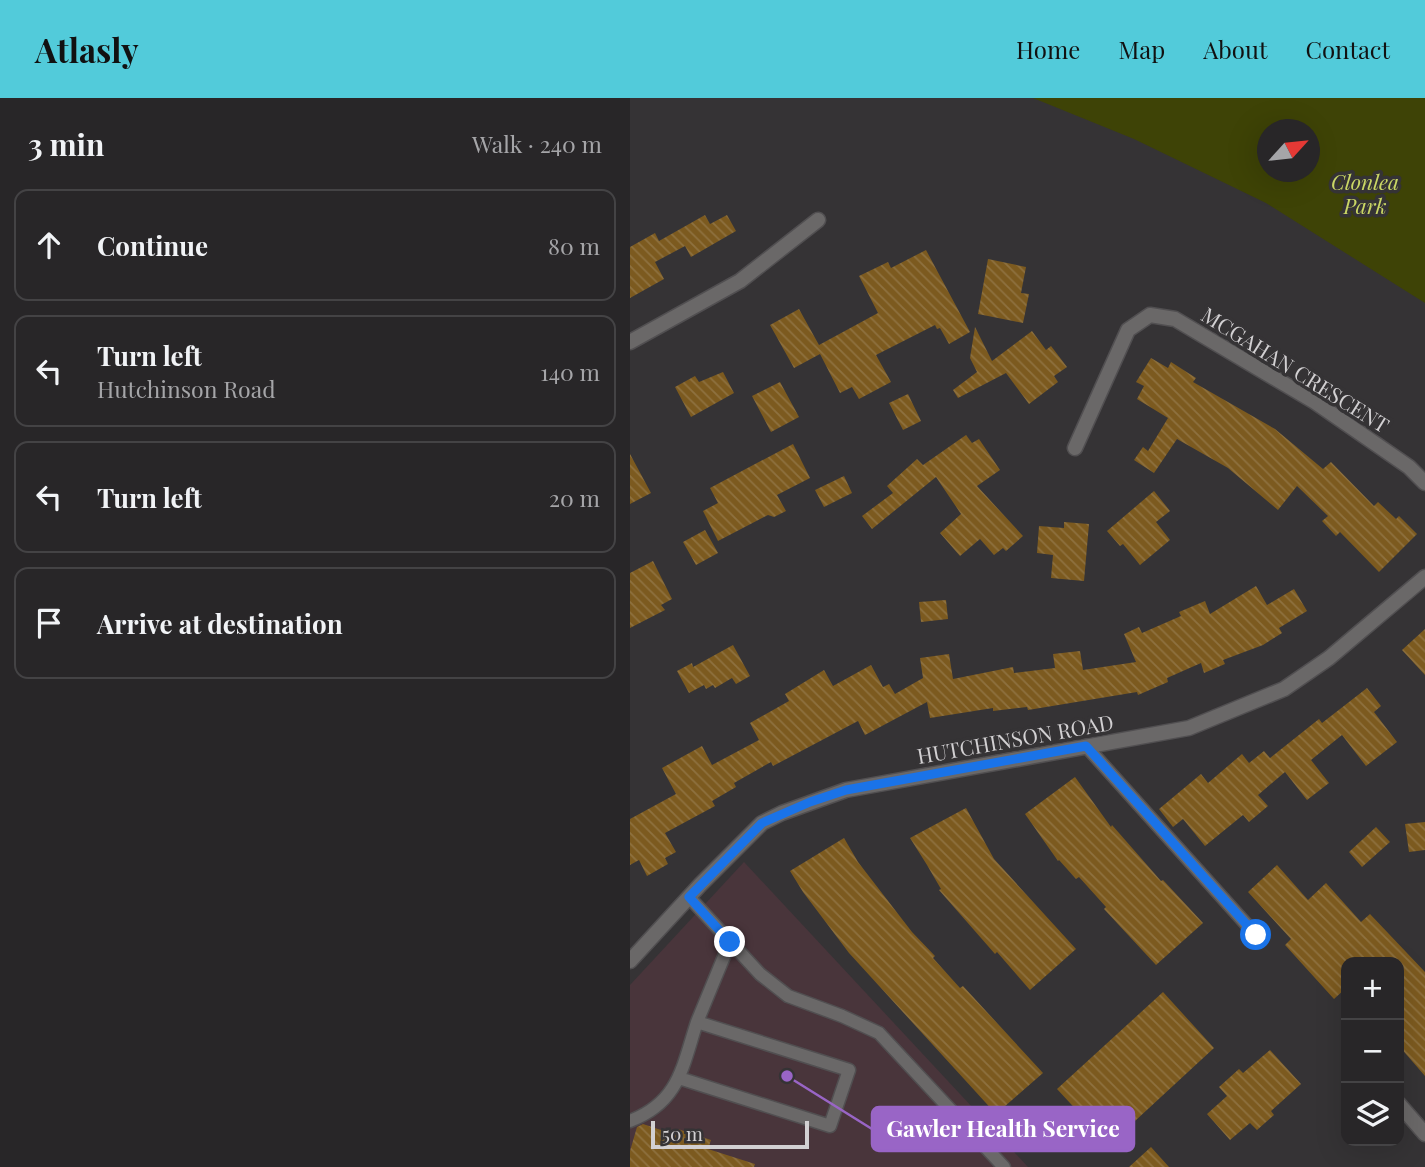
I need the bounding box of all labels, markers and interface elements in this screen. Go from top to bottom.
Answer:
text: Atlasly [35,27,139,71]
text: Home [1016,33,1080,65]
text: Map [1118,33,1165,65]
text: About [1203,33,1267,65]
text: Contact [1305,33,1390,65]
north arrow [1257,119,1320,182]
text: 3 min [28,124,104,164]
text: Walk · 240 m [472,128,602,159]
park label: Clonlea Park [1331,167,1399,219]
icon: ahead [30,226,68,264]
text: Continue [97,228,208,263]
text: 80 m [548,230,600,261]
street label: MCGAHAN CRESCENT [1197,300,1395,438]
text: Turn left [97,338,202,373]
icon: left [30,352,68,390]
text: 140 m [540,356,600,387]
text: Hutchinson Road [97,373,276,404]
icon: left [30,478,68,516]
text: Turn left [97,480,202,515]
text: 20 m [549,482,600,513]
icon: arrive [30,604,68,642]
text: Arrive at destination [97,606,343,641]
street label: HUTCHINSON ROAD [914,707,1116,769]
route start [1240,919,1271,950]
route end [714,926,745,957]
map controls [1341,957,1404,1146]
button: + [1341,957,1404,1020]
button: − [1341,1020,1404,1083]
button: layers [1341,1083,1404,1146]
callout: Gawler Health Service [872,1107,1134,1151]
text: Gawler Health Service [886,1112,1120,1143]
scale bar [651,1118,808,1150]
text: 50 m [662,1120,703,1146]

